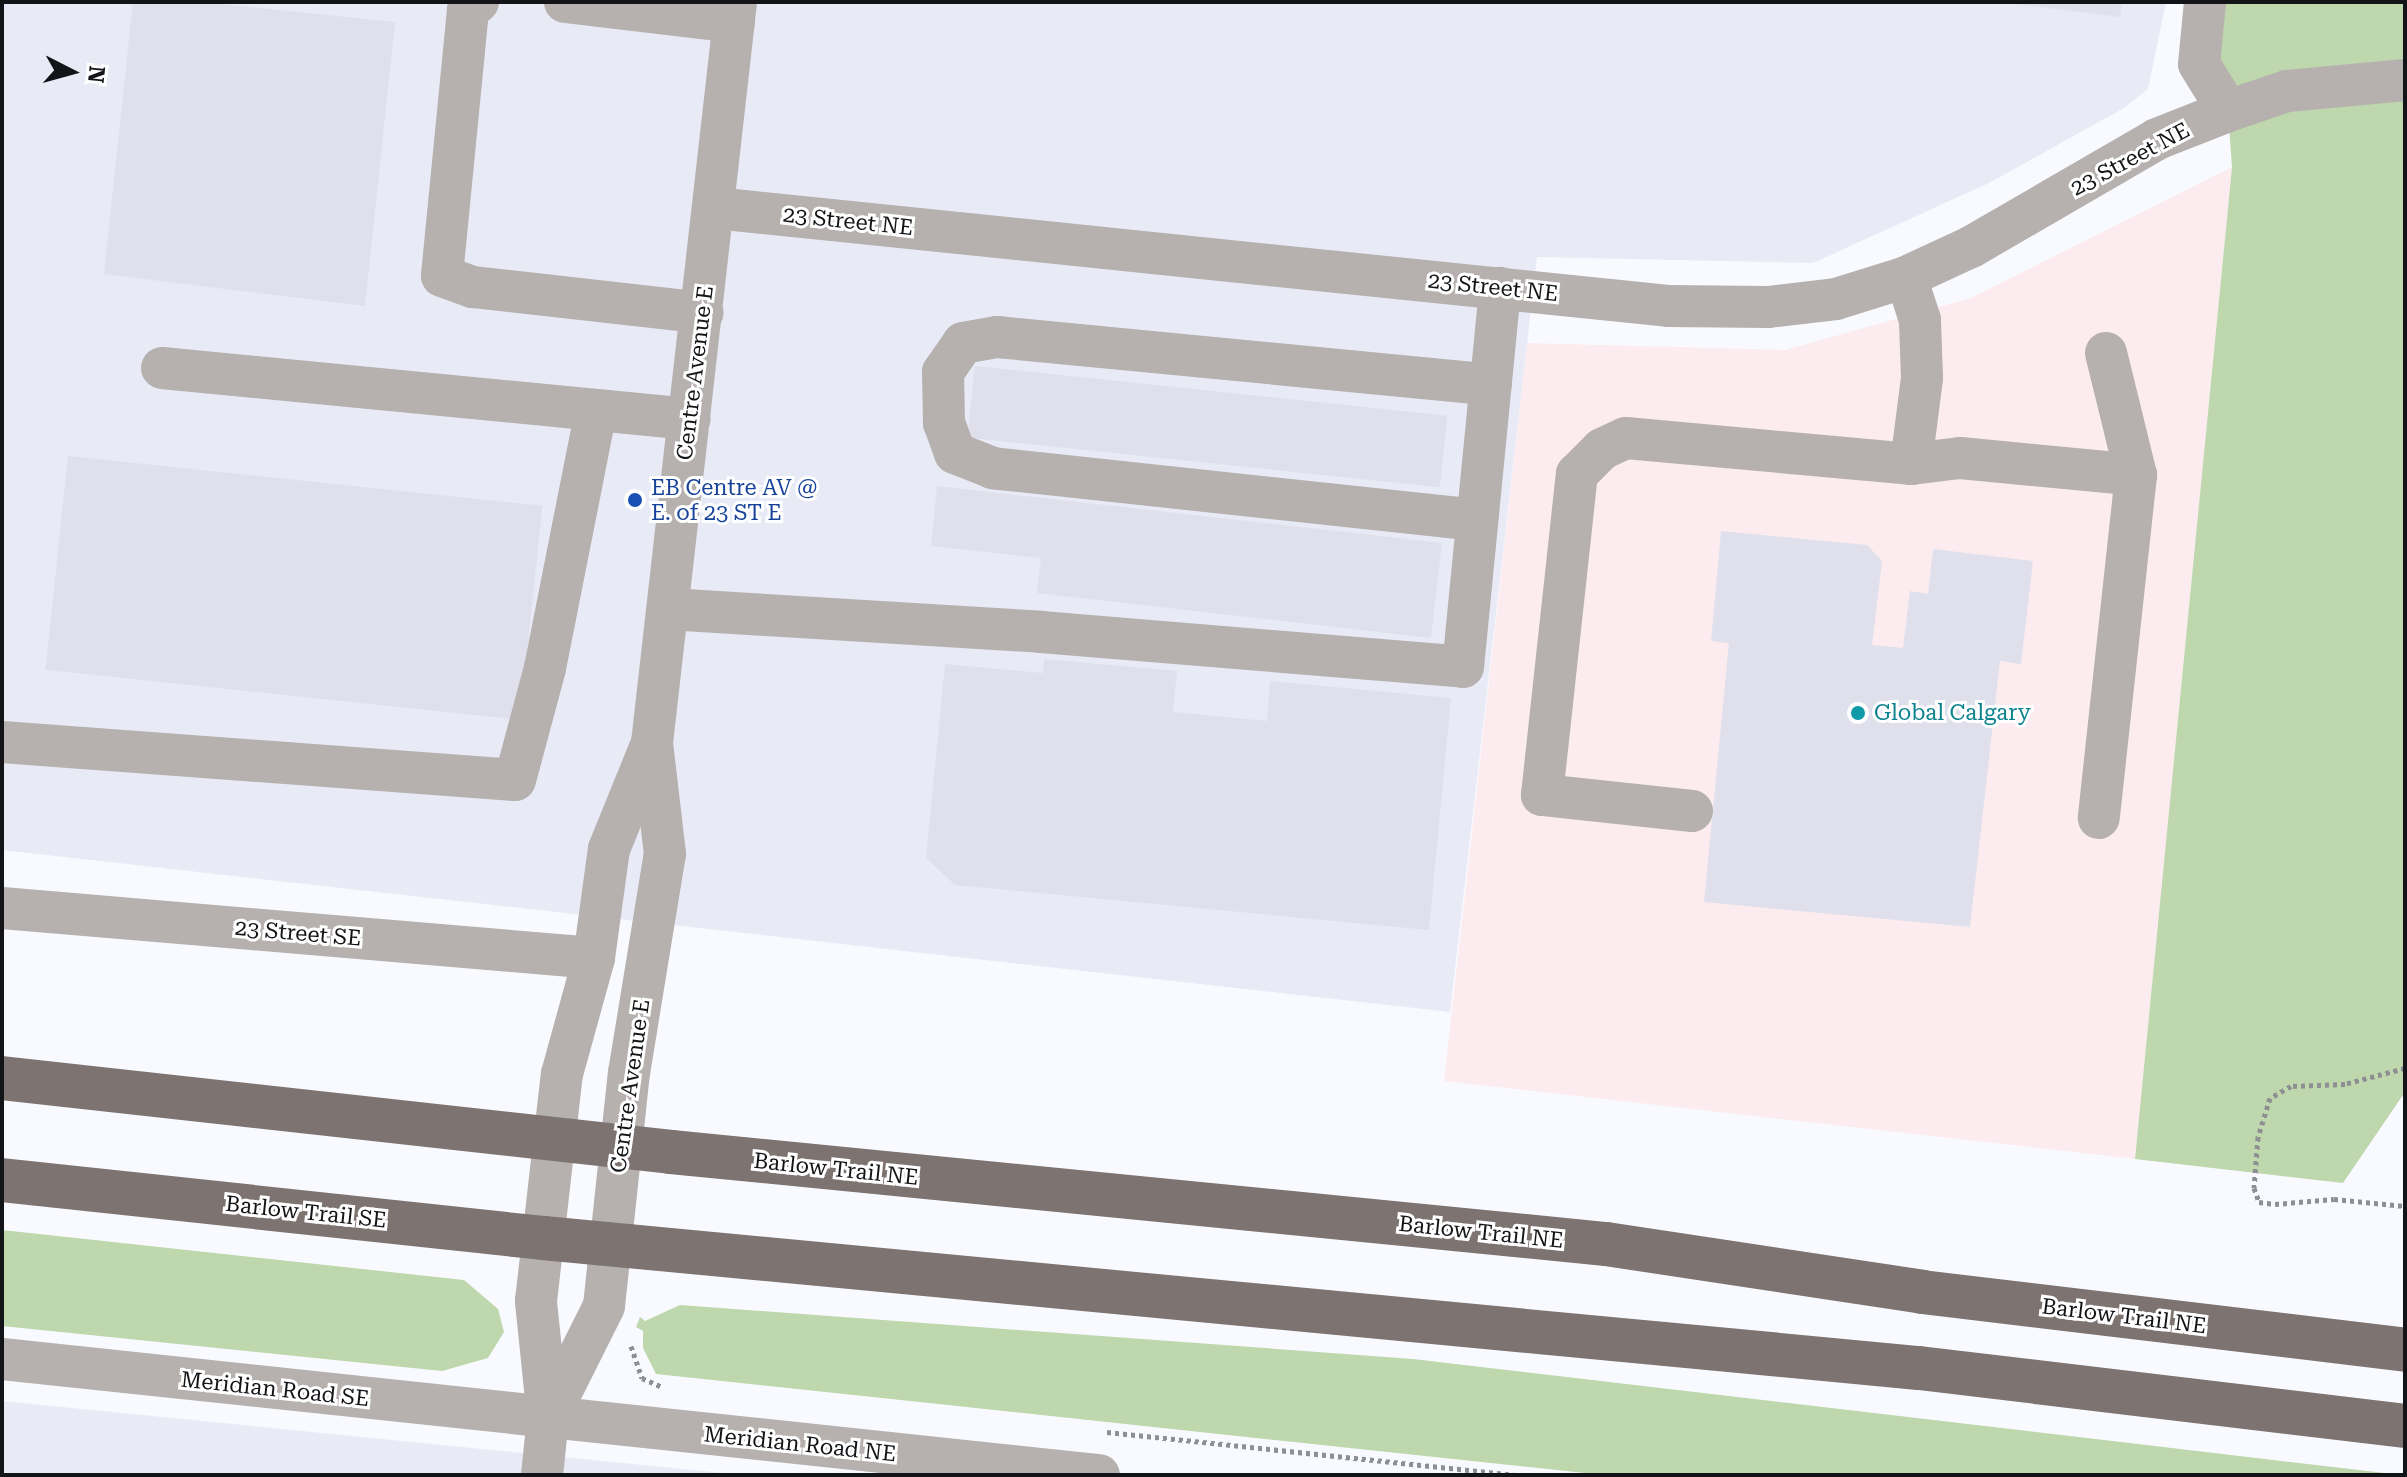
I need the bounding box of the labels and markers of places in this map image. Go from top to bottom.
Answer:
place label: EB Centre AV @ E. of 23 ST E [651,474,817,526]
marker: EB Centre AV @ E. of 23 ST E [626,491,644,509]
place label: Global Calgary [1874,700,2031,726]
marker: Global Calgary [1849,704,1867,722]

